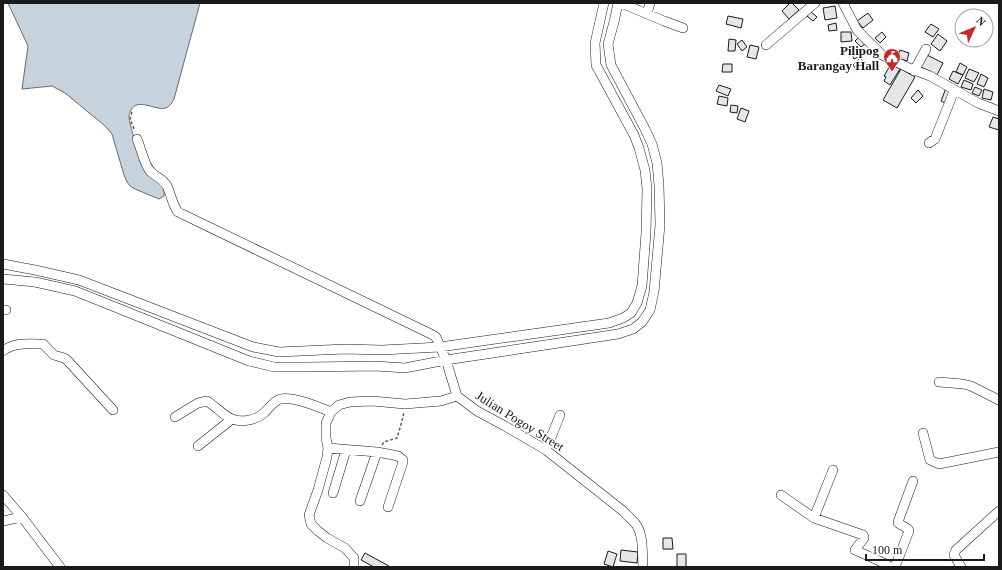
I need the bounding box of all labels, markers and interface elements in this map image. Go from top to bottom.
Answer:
north arrow [954,8,994,48]
text: N [974,14,988,28]
place label: Pilipog Barangay Hall [798,43,879,73]
public building icon: Pilipog Barangay Hall [882,47,902,72]
street label: Julian Pogoy Street [473,388,567,454]
scale bar [866,536,984,562]
text: 100 m [872,543,903,557]

